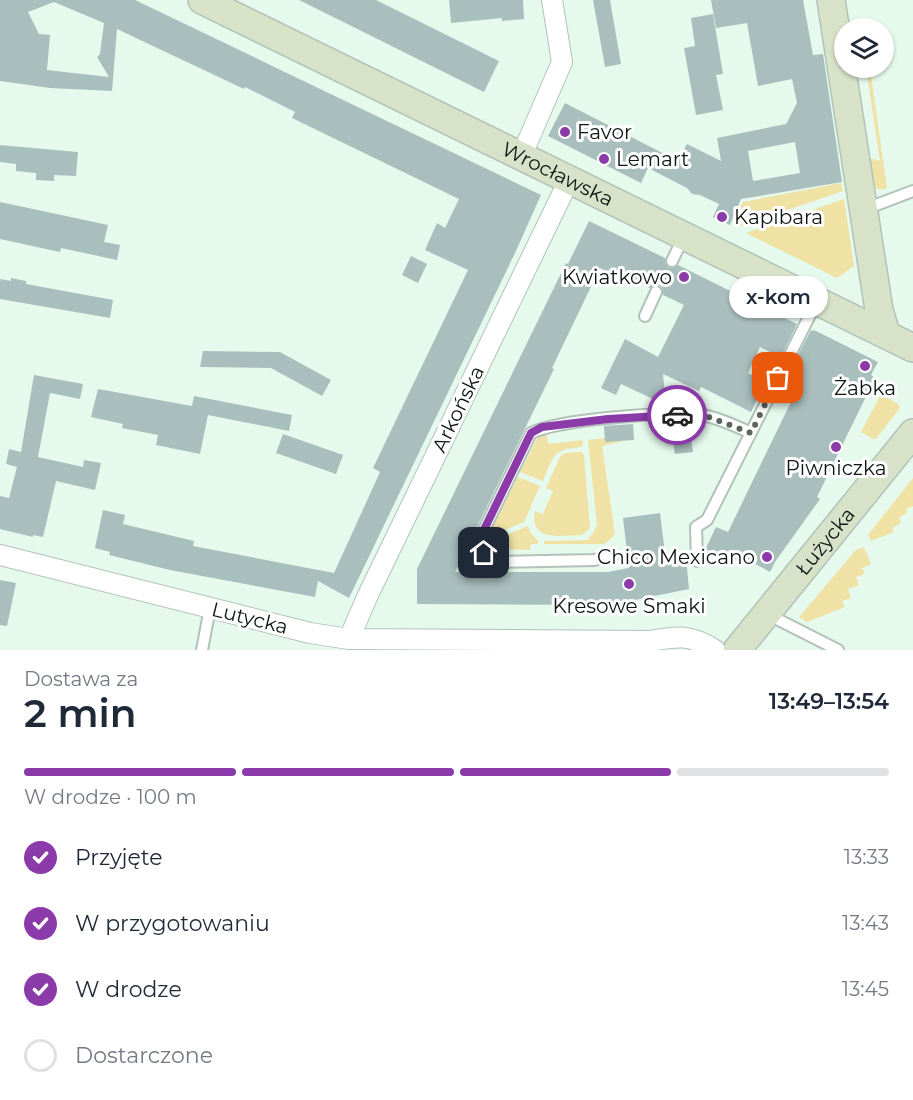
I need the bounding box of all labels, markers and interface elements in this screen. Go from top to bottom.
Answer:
map controls [834,18,894,78]
button: layers [834,18,894,78]
place label: Favor [577,120,632,144]
marker: Favor [558,125,572,139]
street label: Wrocławska [498,137,617,211]
place label: Lemart [616,147,689,171]
marker: Lemart [597,152,611,166]
place label: Kapibara [734,205,823,229]
marker: Kapibara [715,210,729,224]
place label: Kwiatkowo [562,265,672,289]
marker: Kwiatkowo [677,270,691,284]
callout: x-kom [728,276,828,318]
text: x-kom [746,285,811,309]
pin [752,352,803,403]
marker: Żabka [858,359,872,373]
icon: bag [761,361,794,394]
street label: Arkońska [427,362,489,456]
place label: Żabka [834,376,896,400]
courier [647,385,707,445]
icon: car [661,399,694,432]
marker: Piwniczka [829,440,843,454]
place label: Piwniczka [785,456,887,480]
street label: Łużycka [791,503,860,580]
pin [458,527,509,578]
icon: home [467,536,500,569]
place label: Chico Mexicano [597,545,755,569]
marker: Chico Mexicano [760,550,774,564]
marker: Kresowe Smaki [622,577,636,591]
place label: Kresowe Smaki [552,594,706,618]
street label: Lutycka [209,597,291,639]
text: Dostawa za [24,667,138,691]
text: 13:49–13:54 [769,688,889,715]
text: 2 min [24,689,137,737]
text: W drodze · 100 m [24,785,197,809]
icon: check [24,841,57,874]
text: Przyjęte [75,844,163,871]
text: 13:33 [844,845,889,869]
icon: check [24,907,57,940]
text: W przygotowaniu [75,910,270,937]
text: 13:43 [842,911,889,935]
icon: check [24,973,57,1006]
text: W drodze [75,976,182,1003]
text: 13:45 [842,977,889,1001]
text: Dostarczone [75,1042,213,1069]

